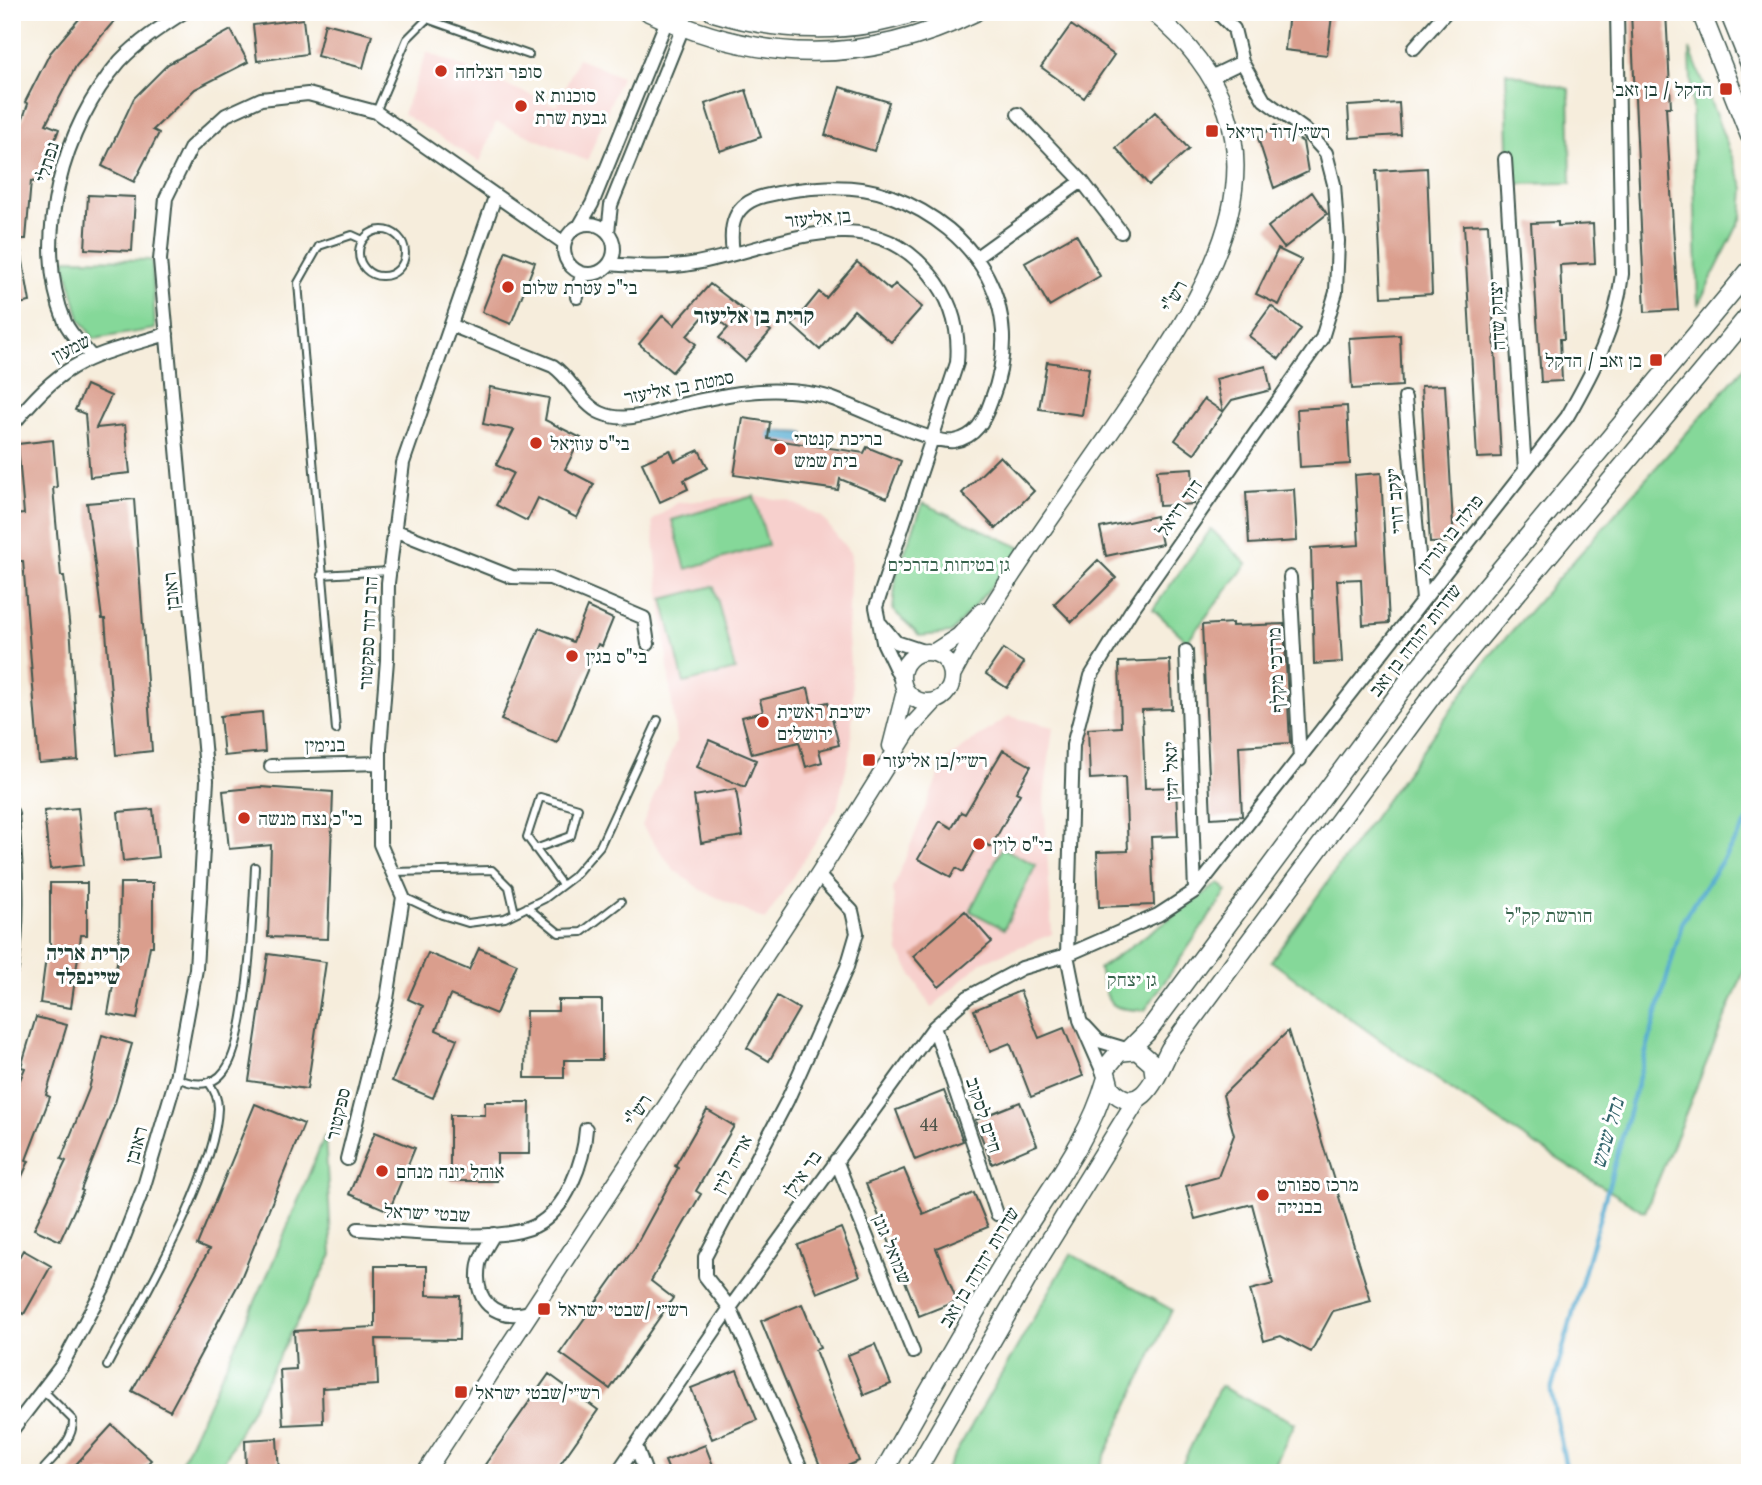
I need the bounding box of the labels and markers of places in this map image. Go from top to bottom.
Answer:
place label: סופר הצלחה [455,60,542,83]
marker: סופר הצלחה [433,63,449,79]
place label: הדקל / בן זאב [1615,78,1712,101]
marker: הדקל / בן זאב [1718,81,1734,97]
place label: סוכנות א גבעת שרת [535,84,607,129]
marker: סוכנות א גבעת שרת [513,98,529,114]
place label: רש״י/דוד רזיאל [1226,120,1330,143]
marker: רש״י/דוד רזיאל [1204,123,1220,139]
place label: בי"כ עטרת שלום [522,276,637,299]
marker: בי"כ עטרת שלום [500,279,516,295]
place label: בן זאב / הדקל [1545,349,1642,372]
marker: בן זאב / הדקל [1648,352,1664,368]
place label: בריכת קנטרי בית שמש [794,427,882,472]
place label: בי"ס עוזיאל [550,432,630,455]
marker: בי"ס עוזיאל [528,435,544,451]
marker: בריכת קנטרי בית שמש [772,441,788,457]
place label: בי"ס בגין [586,645,647,668]
marker: בי"ס בגין [564,648,580,664]
place label: ישיבת ראשית ירושלים [777,700,871,745]
marker: ישיבת ראשית ירושלים [755,714,771,730]
place label: רש״י/בן אליעזר [883,749,988,772]
marker: רש״י/בן אליעזר [861,752,877,768]
place label: בי"כ נצח מנשה [258,807,363,830]
marker: בי"כ נצח מנשה [236,810,252,826]
place label: בי"ס לוין [993,833,1053,856]
marker: בי"ס לוין [971,836,987,852]
place label: אוהל יונה מנחם [396,1160,505,1183]
marker: אוהל יונה מנחם [374,1163,390,1179]
place label: מרכז ספורט בבנייה [1277,1173,1359,1218]
marker: מרכז ספורט בבנייה [1255,1187,1271,1203]
place label: רש״י /שבטי ישראל [558,1298,688,1321]
marker: רש״י /שבטי ישראל [536,1301,552,1317]
place label: רש״י/שבטי ישראל [475,1381,600,1404]
marker: רש״י/שבטי ישראל [453,1384,469,1400]

